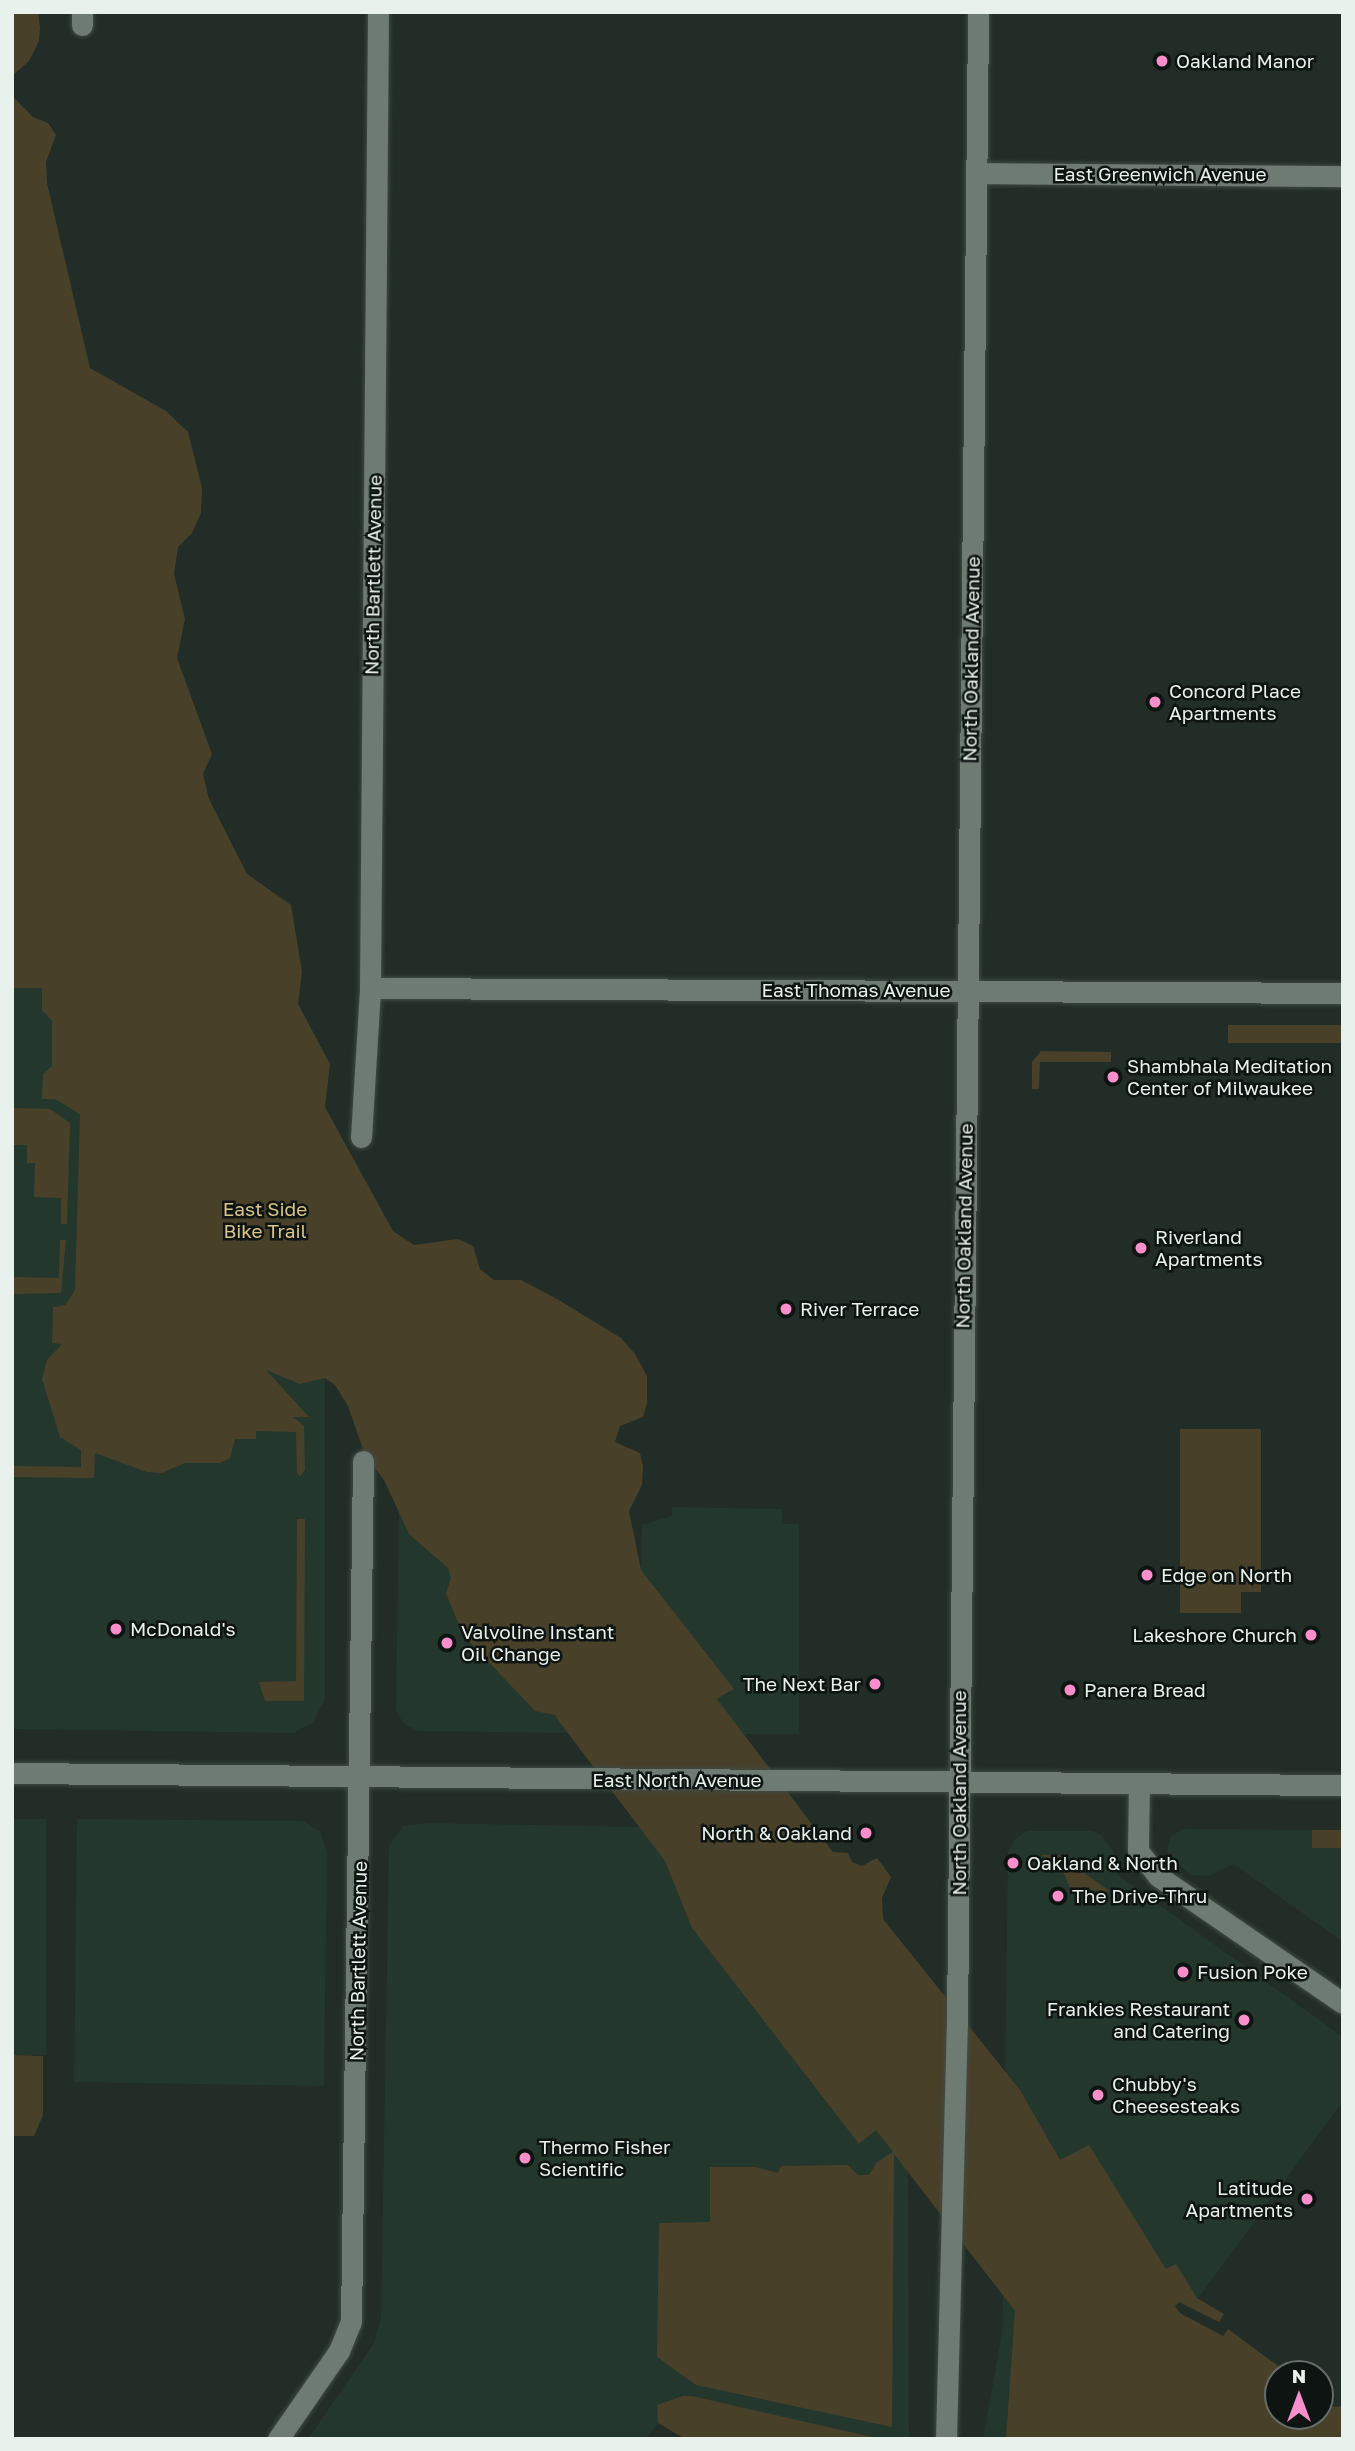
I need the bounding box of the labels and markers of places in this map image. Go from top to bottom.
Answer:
place label: Oakland Manor [1176,50,1314,72]
marker: Oakland Manor [1154,53,1170,69]
place label: Concord Place Apartments [1169,680,1301,724]
marker: Concord Place Apartments [1147,694,1163,710]
place label: Shambhala Meditation Center of Milwaukee [1127,1055,1332,1099]
marker: Shambhala Meditation Center of Milwaukee [1105,1069,1121,1085]
place label: Riverland Apartments [1155,1226,1263,1270]
marker: Riverland Apartments [1133,1240,1149,1256]
place label: River Terrace [800,1298,919,1320]
marker: River Terrace [778,1301,794,1317]
place label: Edge on North [1161,1564,1292,1586]
marker: Edge on North [1139,1567,1155,1583]
place label: McDonald's [130,1618,236,1640]
marker: McDonald's [108,1621,124,1637]
place label: Valvoline Instant Oil Change [461,1621,614,1665]
place label: Lakeshore Church [1132,1624,1297,1646]
marker: Lakeshore Church [1303,1627,1319,1643]
marker: Valvoline Instant Oil Change [439,1635,455,1651]
place label: The Next Bar [743,1673,861,1695]
marker: The Next Bar [867,1676,883,1692]
place label: Panera Bread [1084,1679,1206,1701]
marker: Panera Bread [1062,1682,1078,1698]
place label: North & Oakland [701,1822,852,1844]
marker: North & Oakland [858,1825,874,1841]
place label: Oakland & North [1027,1852,1178,1874]
marker: Oakland & North [1005,1855,1021,1871]
place label: The Drive-Thru [1072,1885,1207,1907]
marker: The Drive-Thru [1050,1888,1066,1904]
place label: Fusion Poke [1197,1961,1308,1983]
marker: Fusion Poke [1175,1964,1191,1980]
place label: Frankies Restaurant and Catering [1047,1998,1230,2042]
marker: Frankies Restaurant and Catering [1236,2012,1252,2028]
place label: Chubby's Cheesesteaks [1112,2073,1240,2117]
marker: Chubby's Cheesesteaks [1090,2087,1106,2103]
place label: Thermo Fisher Scientific [539,2136,670,2180]
marker: Thermo Fisher Scientific [517,2150,533,2166]
place label: Latitude Apartments [1185,2177,1293,2221]
marker: Latitude Apartments [1299,2191,1315,2207]

